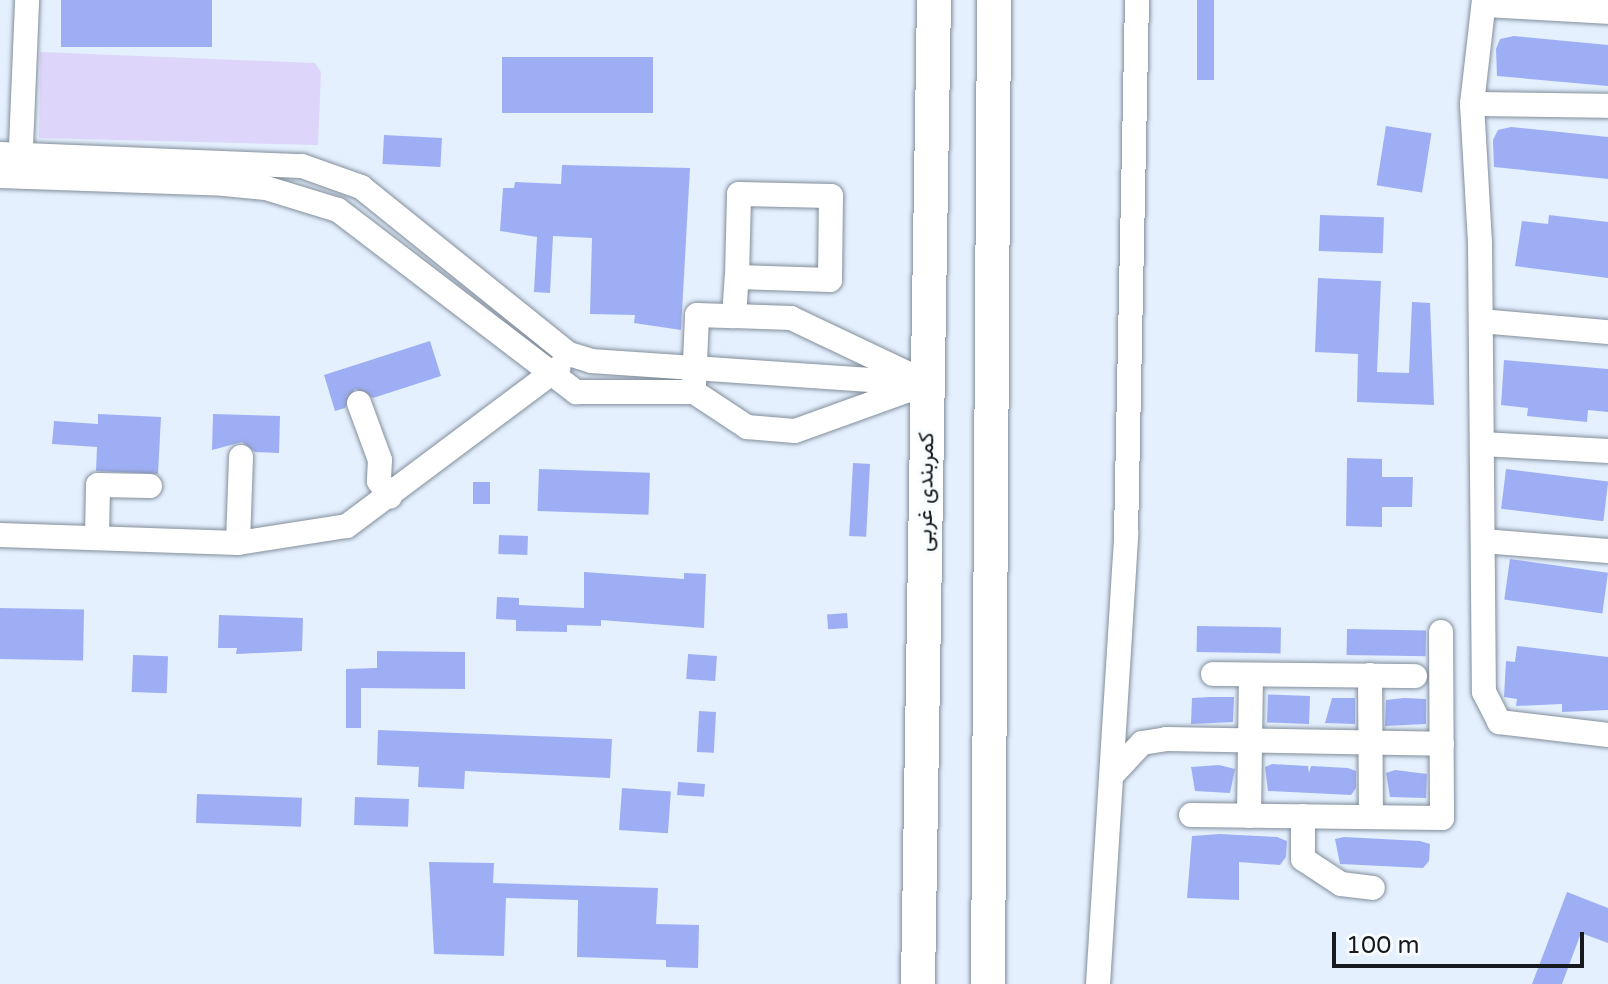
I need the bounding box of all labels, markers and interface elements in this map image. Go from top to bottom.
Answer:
street label: کمربندی غربی [912,432,940,552]
scale bar [1336,916,1588,966]
text: 100 m [1346,931,1420,960]

